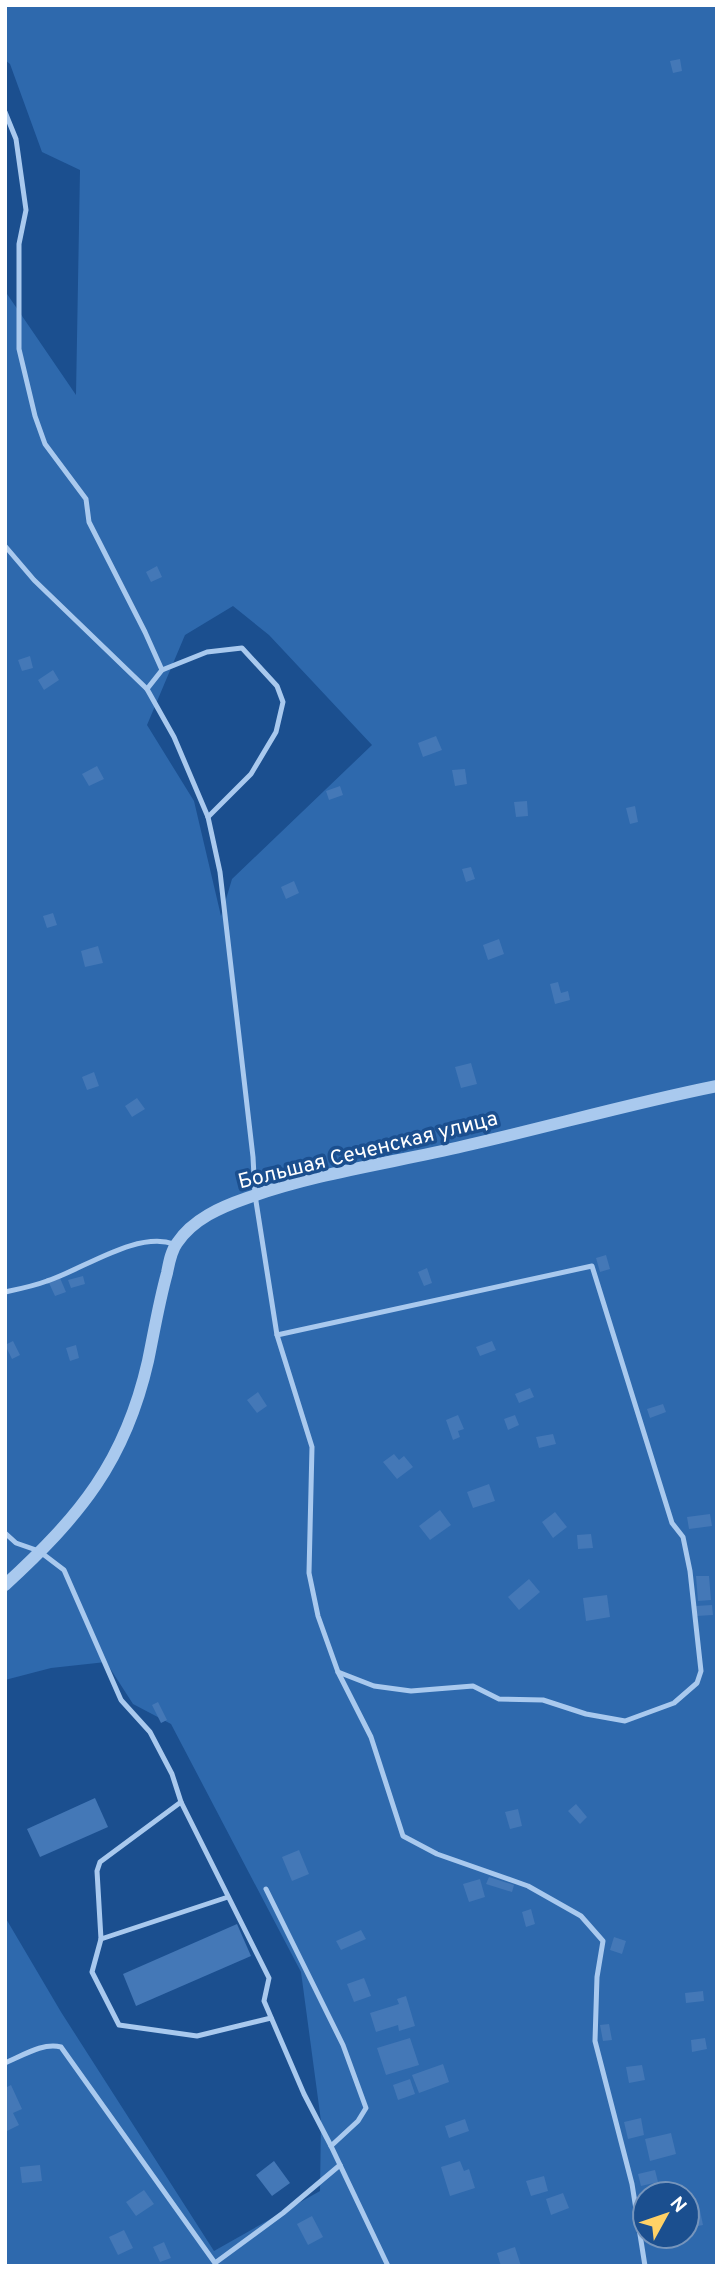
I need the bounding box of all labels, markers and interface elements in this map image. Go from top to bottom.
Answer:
street label: Большая Сеченская улица [235,1106,501,1196]
north arrow [631,2180,701,2250]
text: N [664,2192,691,2218]

